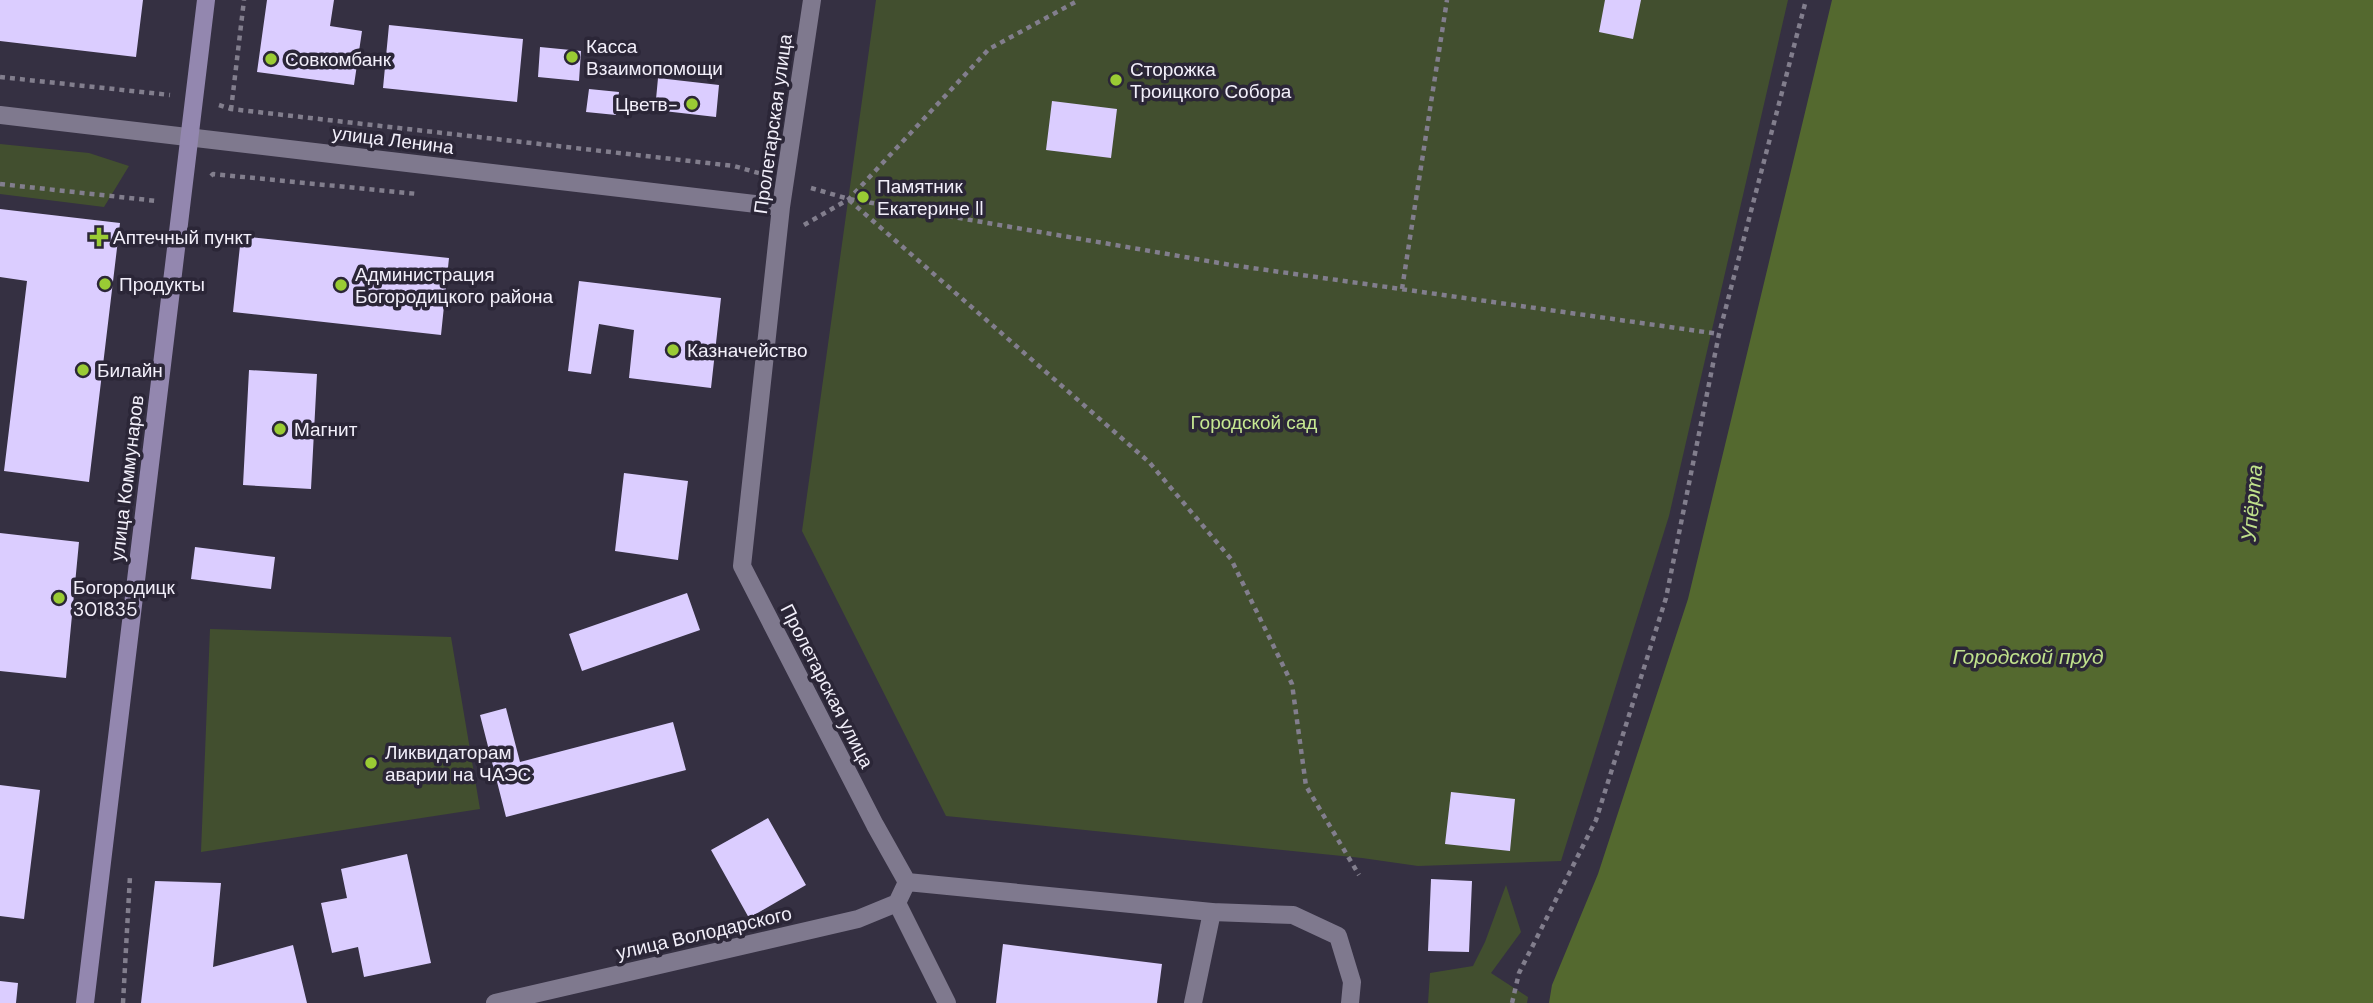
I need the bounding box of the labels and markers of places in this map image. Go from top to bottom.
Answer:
place label: Касса Взаимопомощи [586,34,723,81]
place label: Совкомбанк [285,47,392,72]
marker: Касса Взаимопомощи [564,49,580,65]
marker: Совкомбанк [263,51,279,67]
place label: Сторожка Троицкого Собора [1130,57,1292,104]
marker: Сторожка Троицкого Собора [1108,72,1124,88]
place label: Цветв- [615,92,678,117]
marker: Цветв- [684,96,700,112]
place label: Памятник Екатерине II [877,174,984,221]
marker: Памятник Екатерине II [855,189,871,205]
place label: Аптечный пункт [113,225,252,250]
marker: Аптечный пункт [91,229,107,245]
place label: Администрация Богородицкого района [355,262,553,309]
place label: Продукты [119,272,205,297]
marker: Продукты [97,276,113,292]
marker: Администрация Богородицкого района [333,277,349,293]
place label: Казначейство [687,338,808,363]
marker: Казначейство [665,342,681,358]
place label: Билайн [97,358,163,383]
marker: Билайн [75,362,91,378]
place label: Магнит [294,417,358,442]
marker: Магнит [272,421,288,437]
place label: Богородицк 301835 [73,575,175,622]
marker: Богородицк 301835 [51,590,67,606]
place label: Ликвидаторам аварии на ЧАЭС [385,740,531,787]
marker: Ликвидаторам аварии на ЧАЭС [363,755,379,771]

